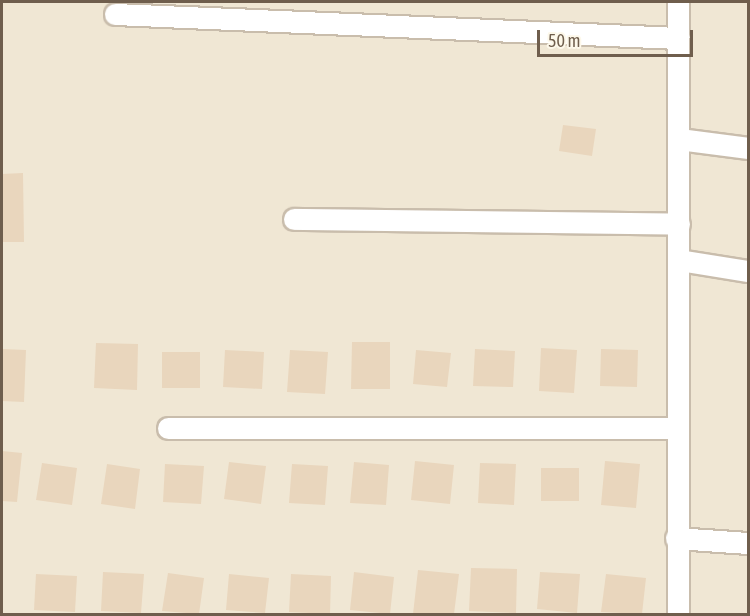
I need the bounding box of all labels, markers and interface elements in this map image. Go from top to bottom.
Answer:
scale bar [540,18,696,56]
text: 50 m [548,30,580,51]

